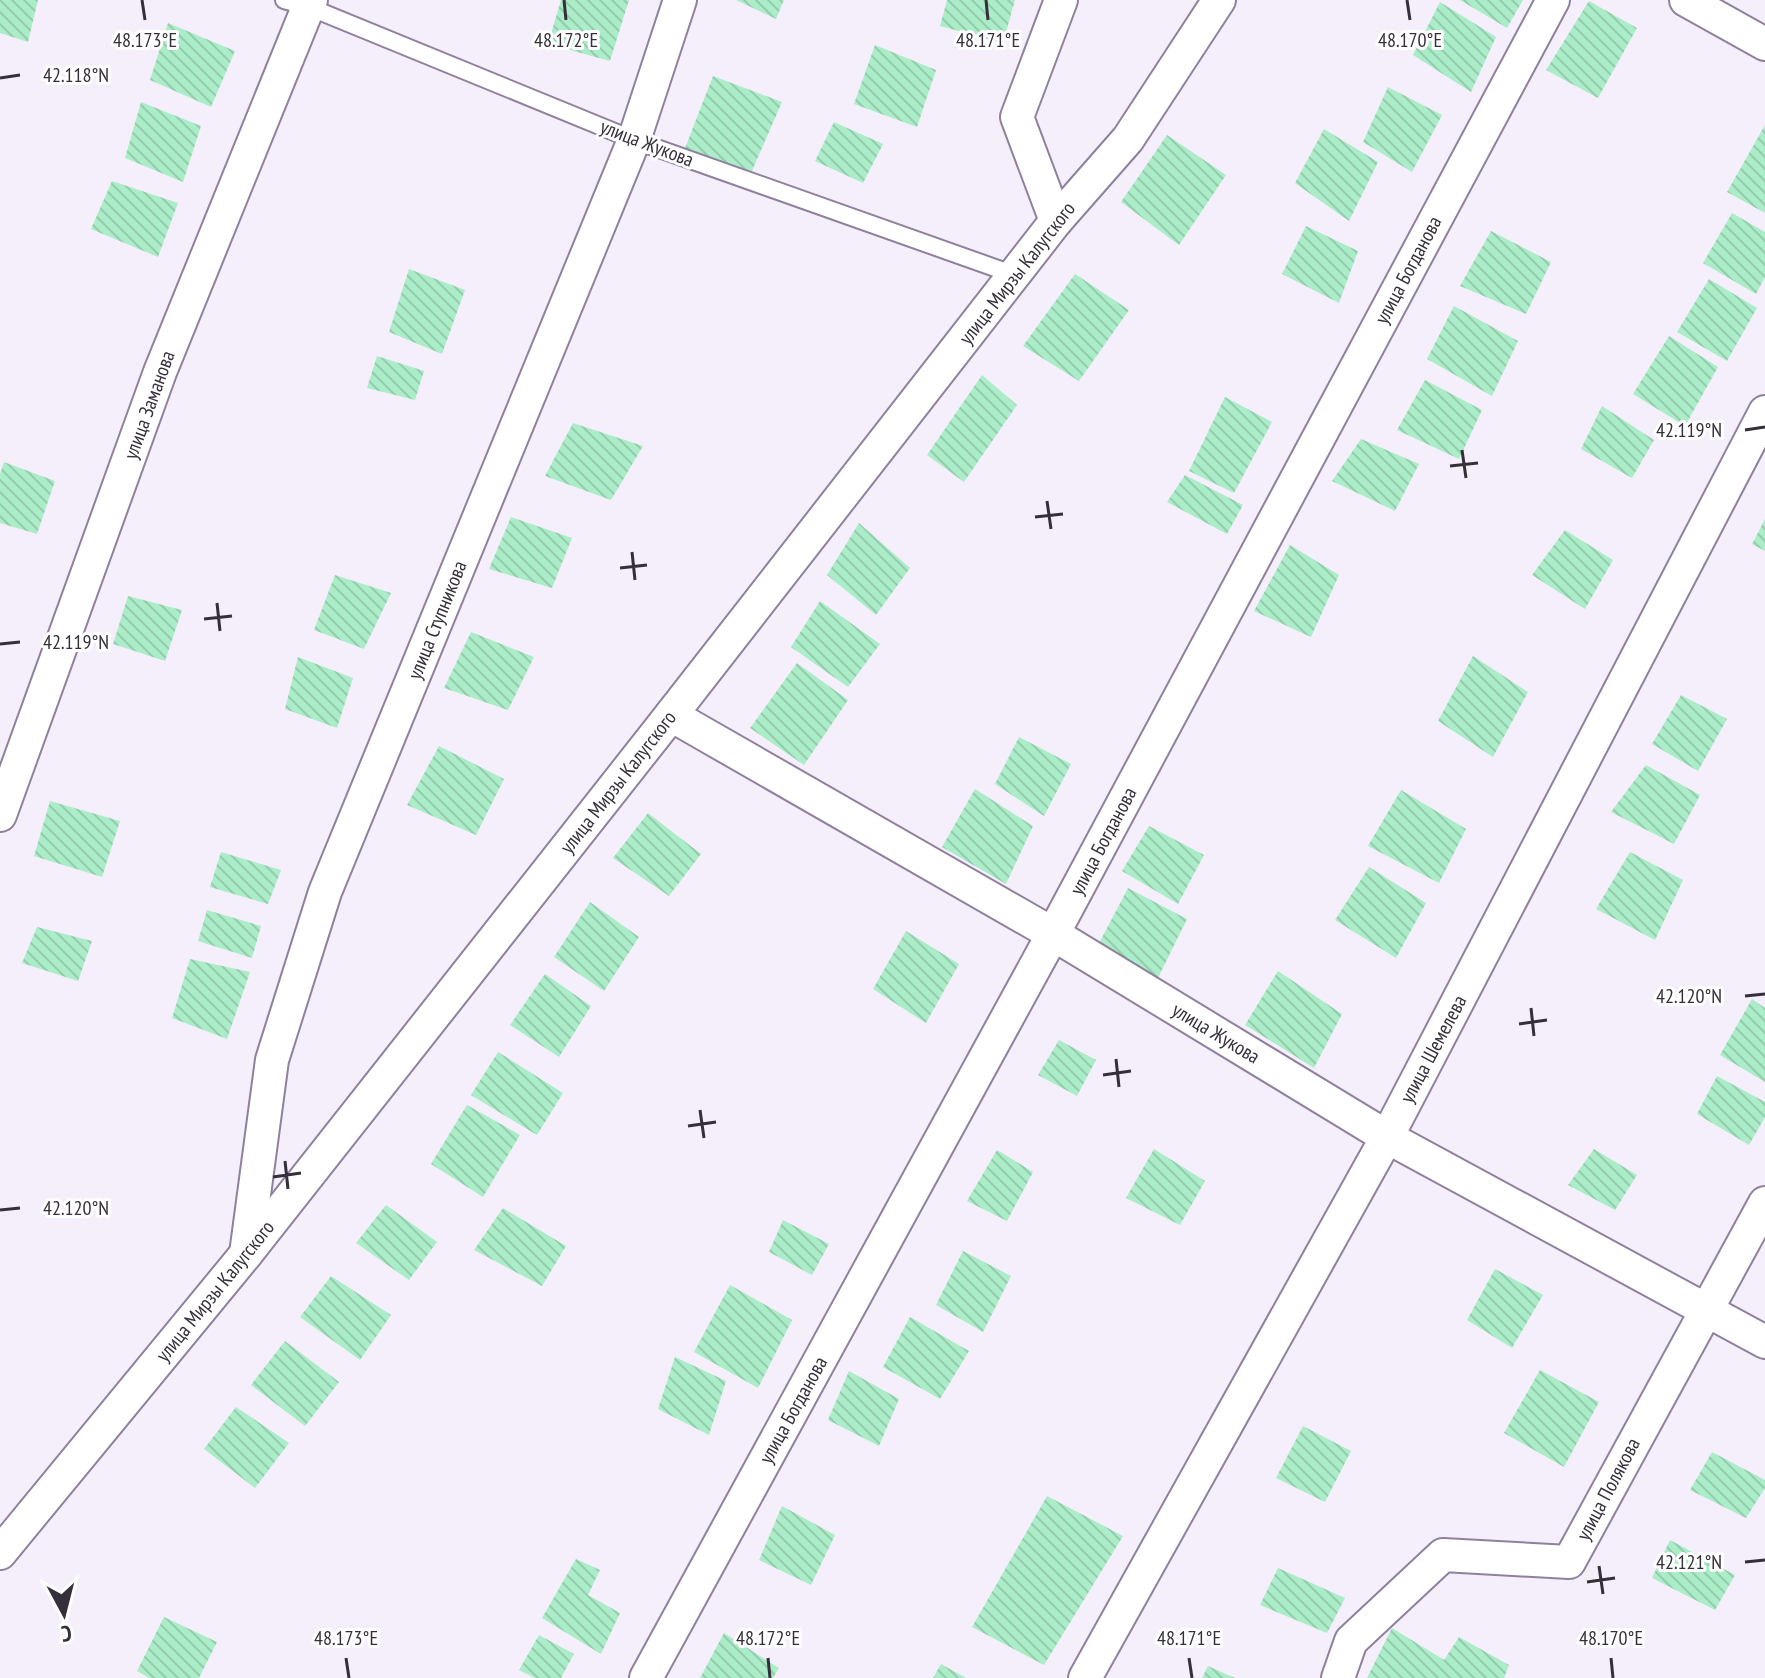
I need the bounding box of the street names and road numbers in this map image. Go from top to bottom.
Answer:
street label: улица Жукова [597,113,697,173]
street label: улица Мирзы Калугского [953,196,1081,350]
street label: улица Богданова [1369,212,1447,328]
street label: улица Заманова [117,347,181,463]
street label: улица Ступникова [401,557,473,683]
street label: улица Мирзы Калугского [554,705,682,859]
street label: улица Богданова [1064,783,1142,899]
street label: улица Шемелева [1394,991,1472,1107]
street label: улица Жукова [1167,997,1265,1069]
street label: улица Мирзы Калугского [150,1215,280,1367]
street label: улица Богданова [753,1352,833,1468]
street label: улица Полякова [1570,1433,1646,1545]

